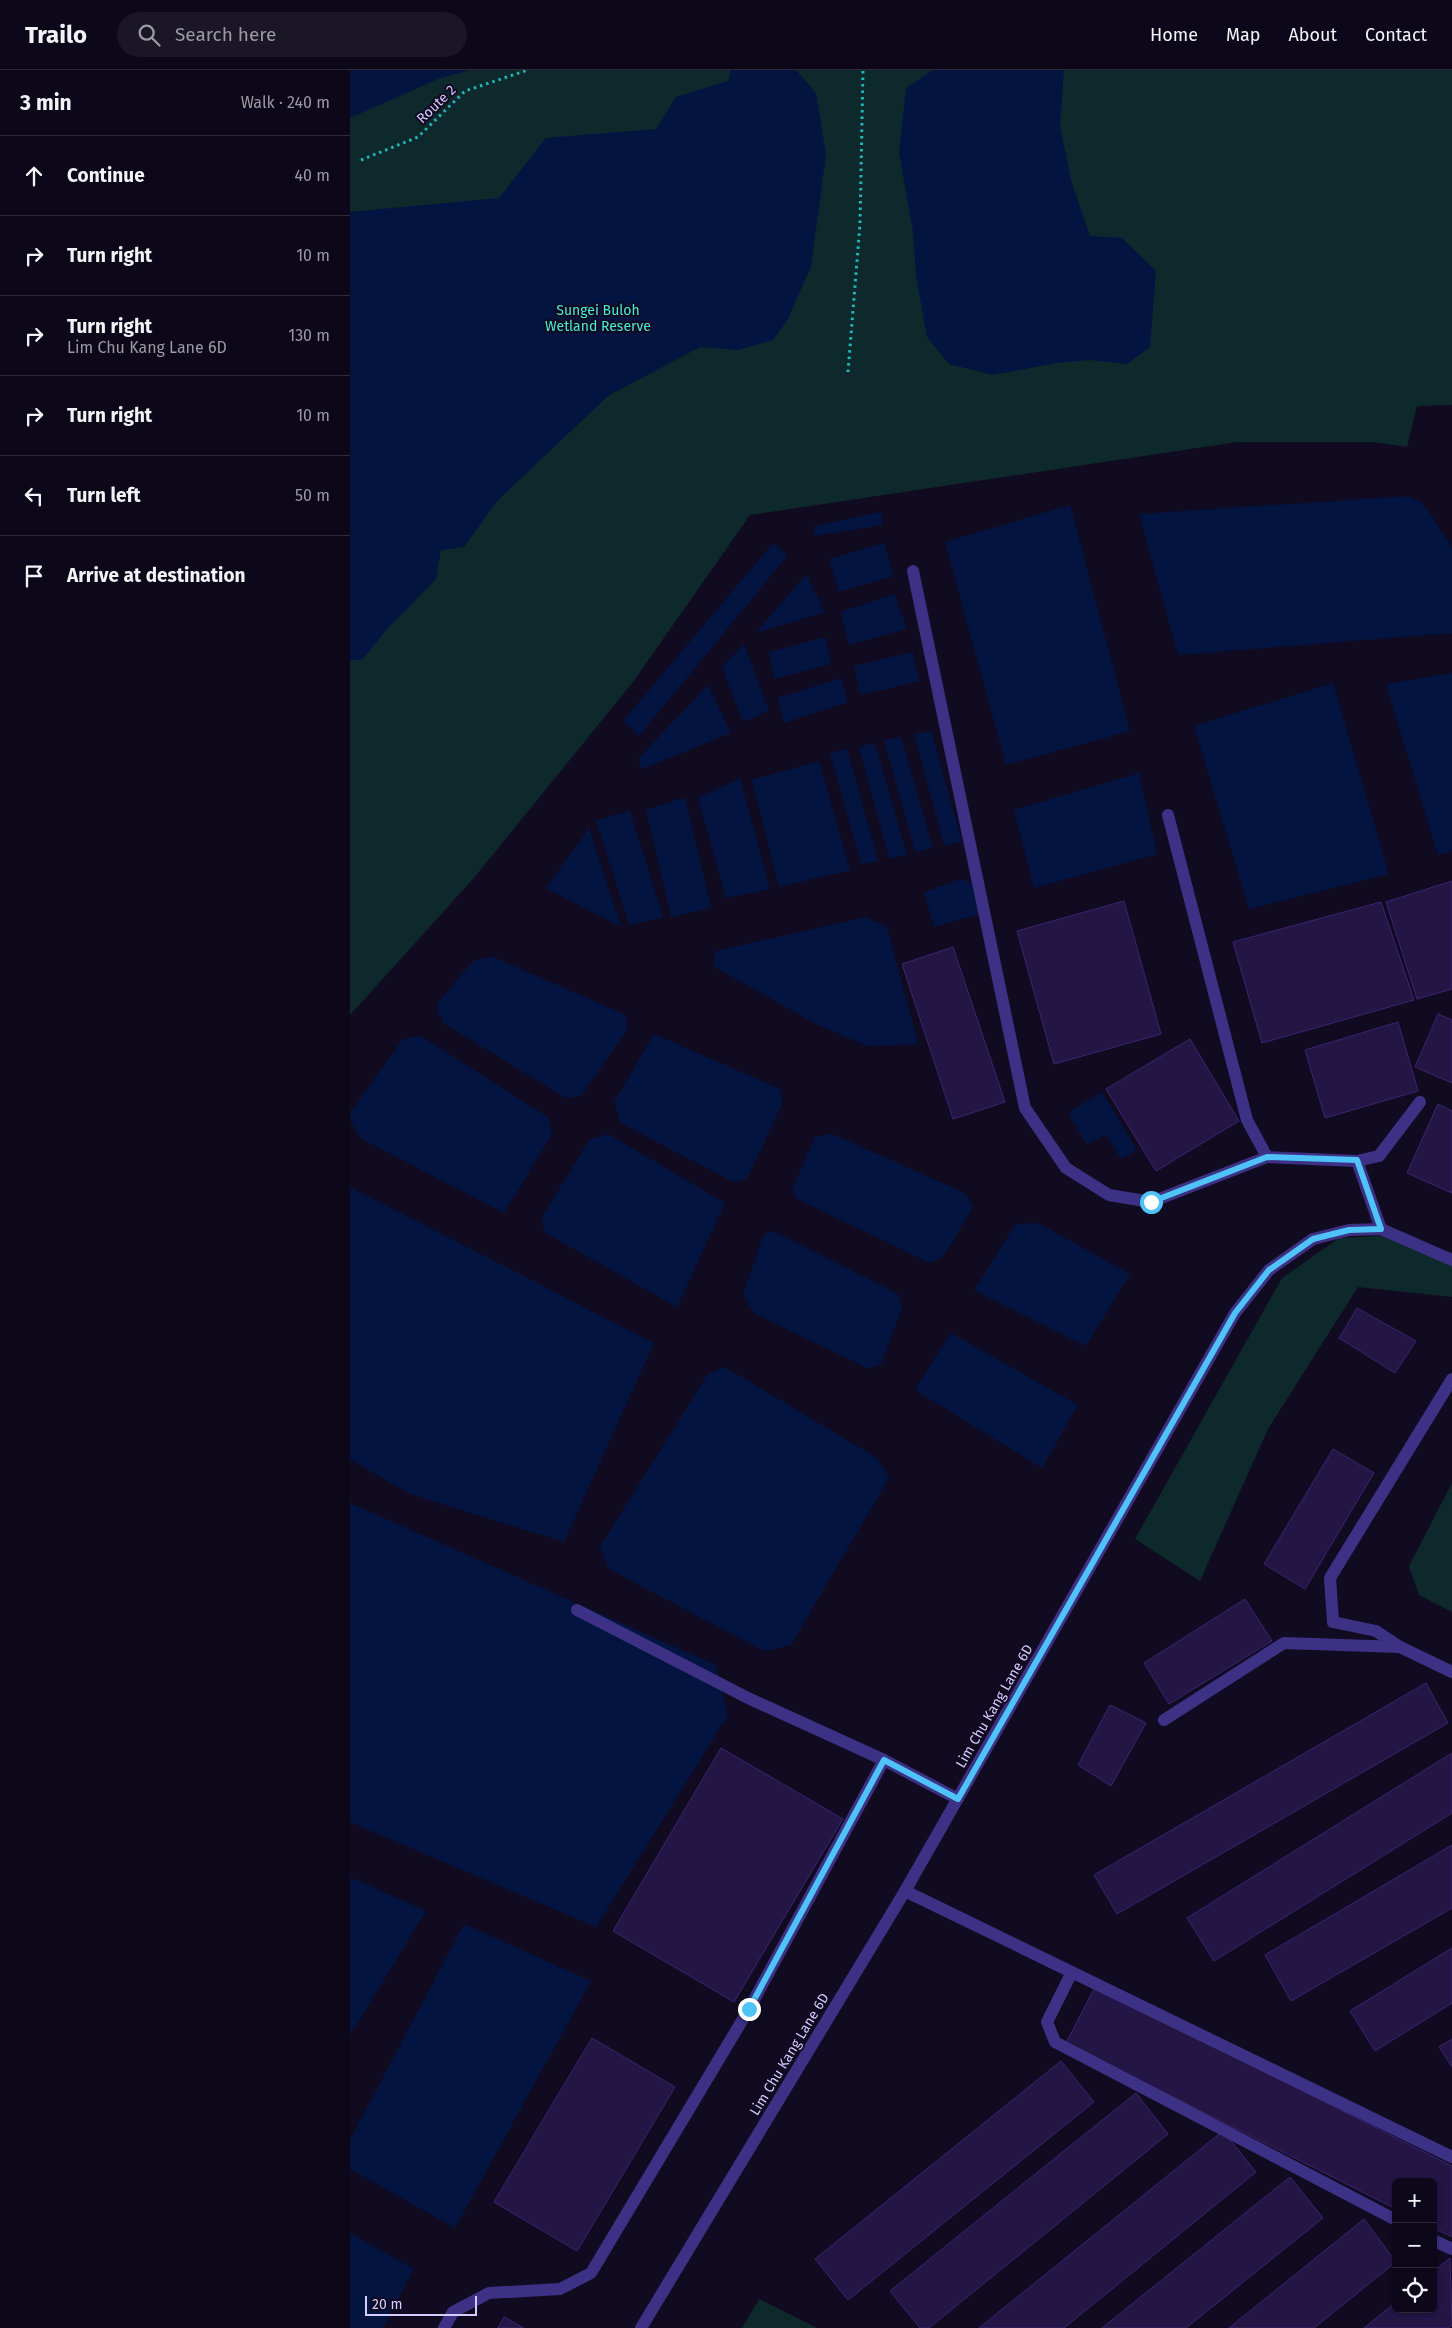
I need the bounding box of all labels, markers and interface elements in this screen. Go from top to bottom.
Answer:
search box [117,12,467,57]
text: Trailo [25,21,87,49]
icon: search [135,21,163,49]
text: Search here [175,23,276,46]
text: Home [1150,24,1198,46]
text: Map [1226,24,1260,46]
text: About [1288,24,1337,46]
text: Contact [1365,24,1427,46]
street label: Route 2 [413,82,459,127]
text: 3 min [20,90,72,116]
text: Walk · 240 m [241,93,330,112]
icon: ahead [20,162,48,190]
text: Continue [67,164,145,187]
text: 40 m [295,166,330,185]
icon: right [20,242,48,270]
text: Turn right [67,244,152,267]
text: 10 m [296,246,330,265]
park label: Sungei Buloh Wetland Reserve [545,302,651,335]
text: Turn right [67,315,152,338]
icon: right [20,322,48,350]
text: 130 m [288,326,330,345]
text: Lim Chu Kang Lane 6D [67,338,227,357]
icon: right [20,402,48,430]
text: Turn right [67,404,152,427]
text: 10 m [296,406,330,425]
icon: left [20,482,48,510]
text: Turn left [67,484,141,507]
text: 50 m [295,486,330,505]
icon: arrive [20,562,48,590]
text: Arrive at destination [67,564,246,587]
route start [1140,1191,1163,1214]
street label: Lim Chu Kang Lane 6D [952,1641,1037,1771]
street label: Lim Chu Kang Lane 6D [746,1990,833,2119]
route end [738,1998,761,2021]
map controls [1392,2178,1437,2313]
button: + [1392,2178,1437,2223]
button: − [1392,2223,1437,2268]
button: locate [1392,2268,1437,2313]
scale bar [365,2293,478,2316]
text: 20 m [372,2296,402,2313]

